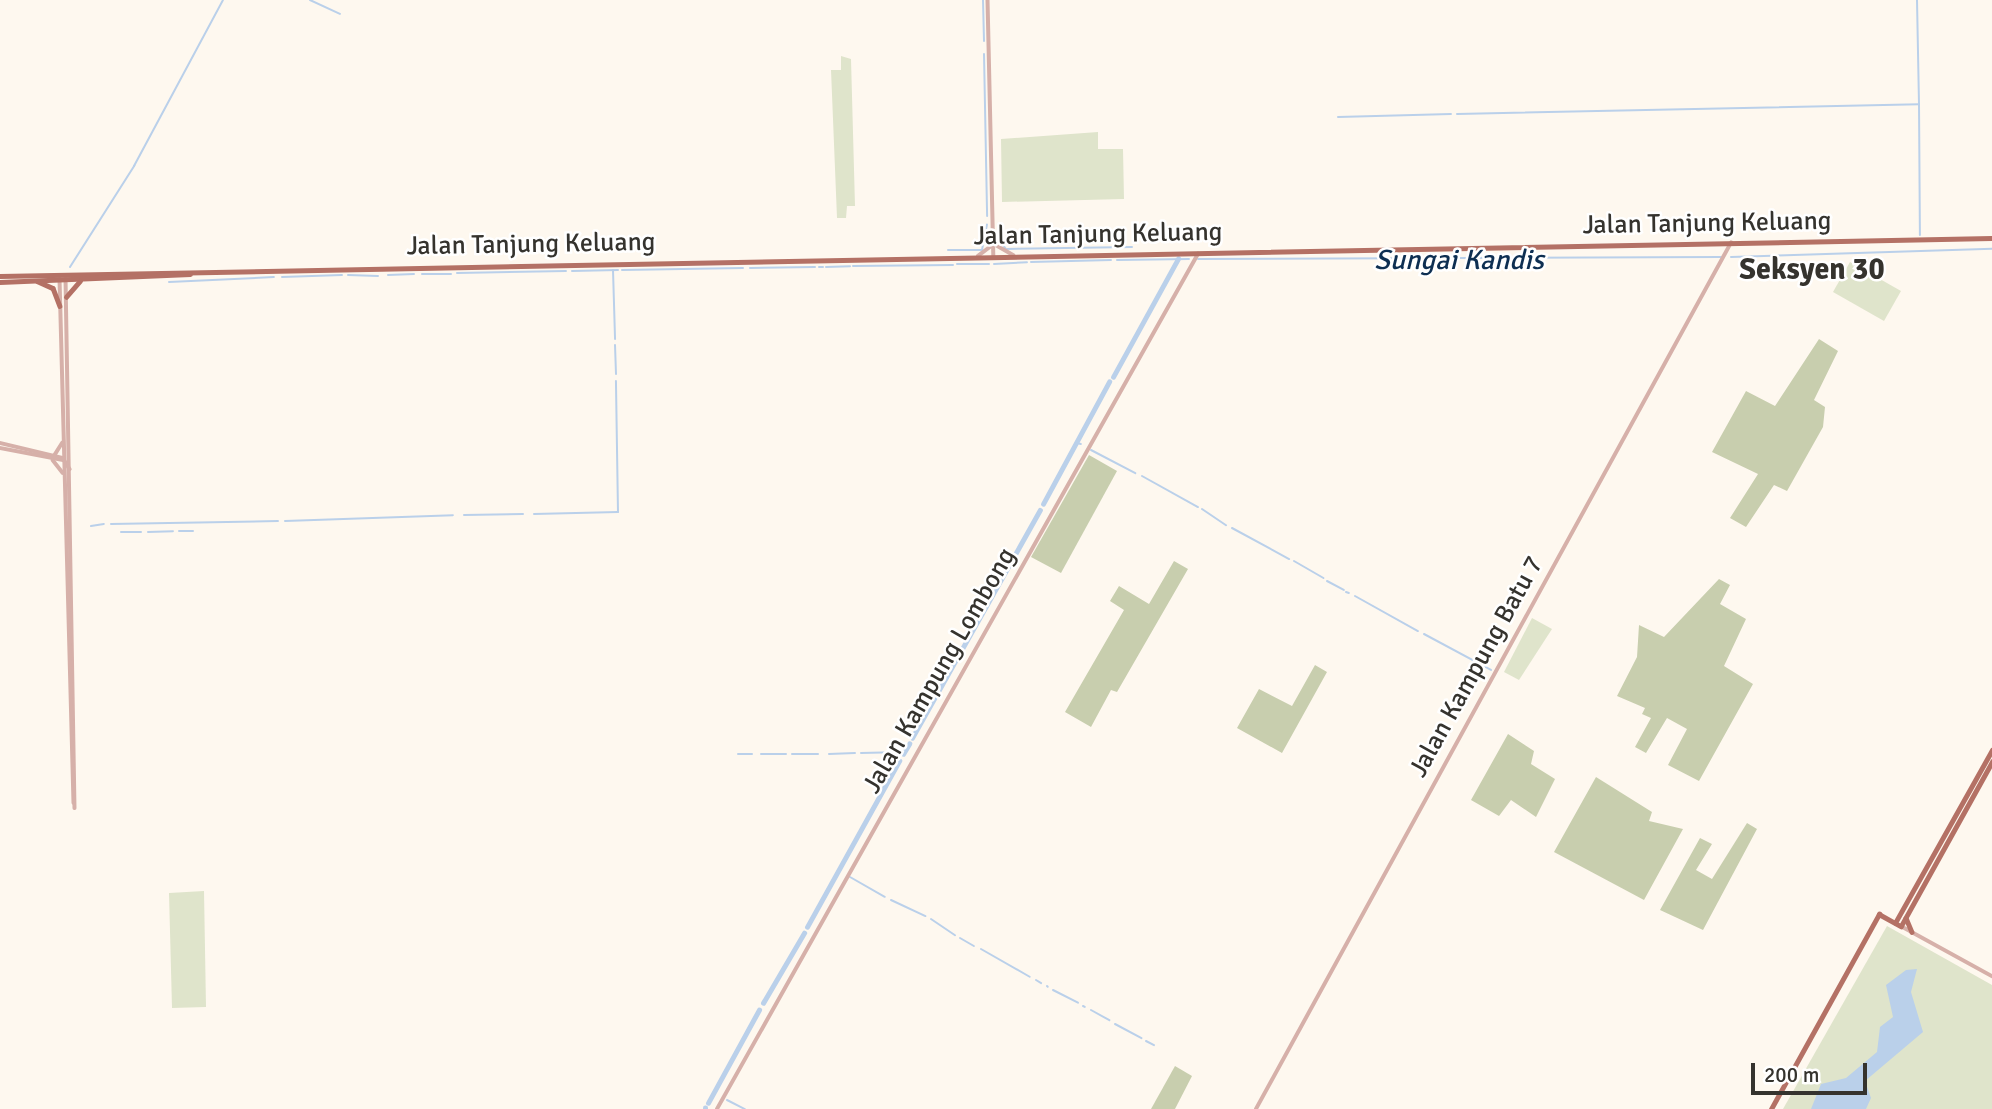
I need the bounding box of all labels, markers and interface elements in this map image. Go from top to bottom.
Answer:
street label: Jalan Tanjung Keluang [1582,206,1832,242]
street label: Jalan Tanjung Keluang [973,217,1223,253]
street label: Jalan Tanjung Keluang [406,227,656,263]
water label: Sungai Kandis [1374,243,1544,277]
district label: Seksyen 30 [1739,252,1885,288]
street label: Jalan Kampung Lombong [857,543,1023,799]
street label: Jalan Kampung Batu 7 [1403,551,1551,783]
scale bar [1754,1050,1870,1094]
text: 200 m [1764,1062,1819,1088]

